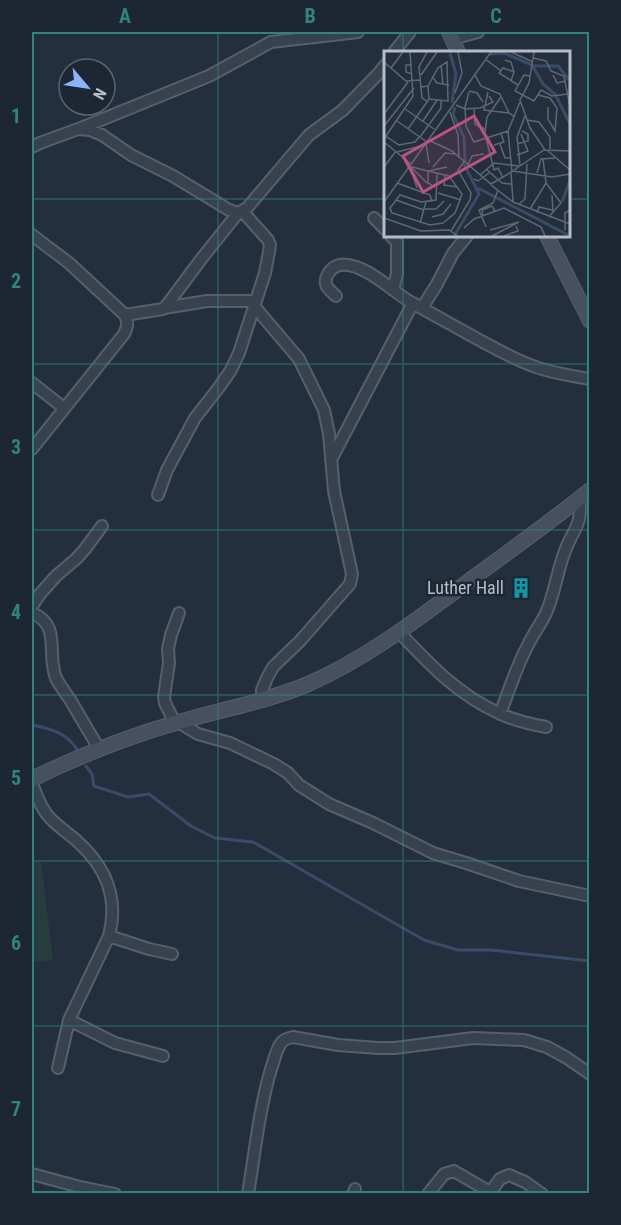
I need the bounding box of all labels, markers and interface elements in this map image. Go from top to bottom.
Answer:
text: A [119,4,131,28]
text: B [304,4,316,28]
text: C [490,4,502,28]
inset map [384,51,570,237]
north arrow [57,57,117,117]
text: N [89,85,110,103]
text: 1 [11,104,21,128]
text: 2 [11,269,21,293]
text: 3 [11,435,21,459]
building icon: Luther Hall [509,576,533,600]
place label: Luther Hall [427,577,504,598]
text: 4 [11,600,21,624]
text: 5 [11,766,21,790]
text: 6 [11,931,21,955]
text: 7 [11,1097,21,1121]

